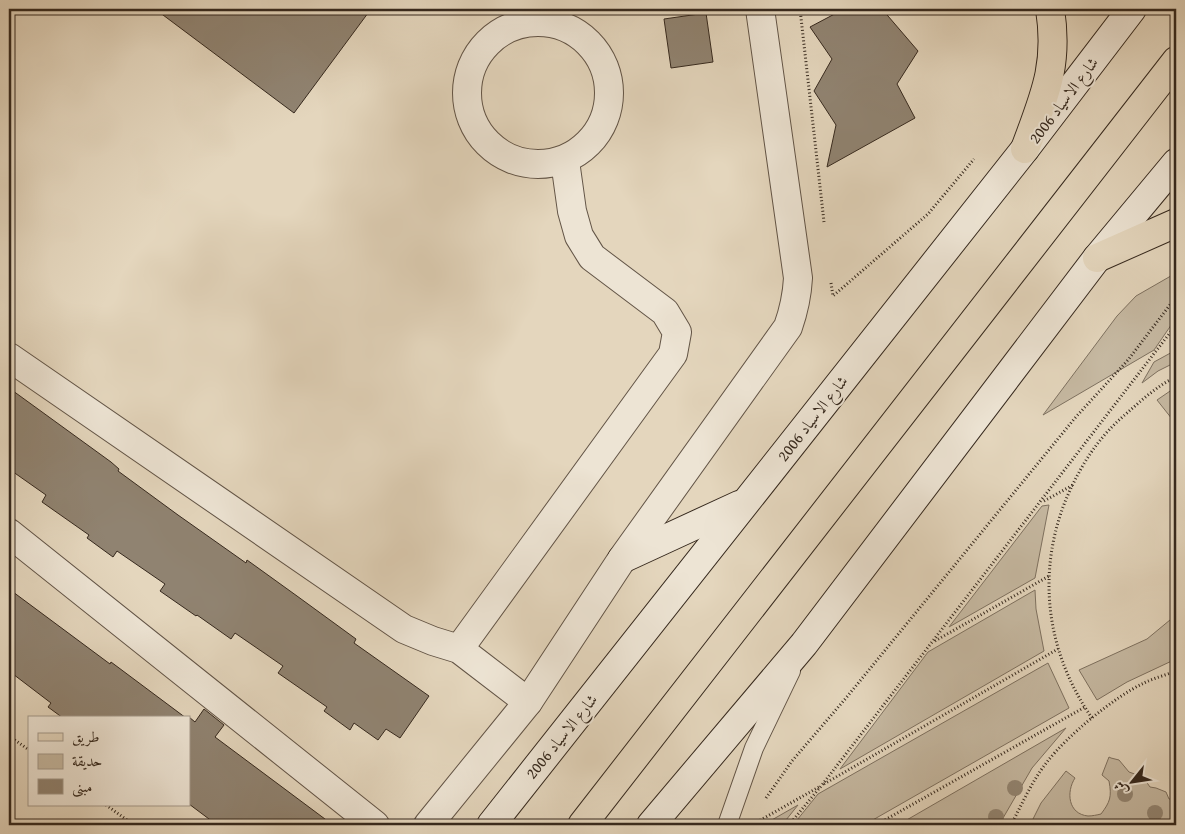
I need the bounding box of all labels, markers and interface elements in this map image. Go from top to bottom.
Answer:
street label: شارع الاسياد 2006 [1022,52,1105,150]
street label: شارع الاسياد 2006 [771,370,855,467]
street label: شارع الاسياد 2006 [519,688,604,785]
legend [28,716,190,806]
text: طريق [72,726,99,747]
text: حديقة [72,750,102,771]
north arrow [1108,756,1158,806]
text: مبنى [72,776,92,798]
text: ش [1109,777,1133,800]

